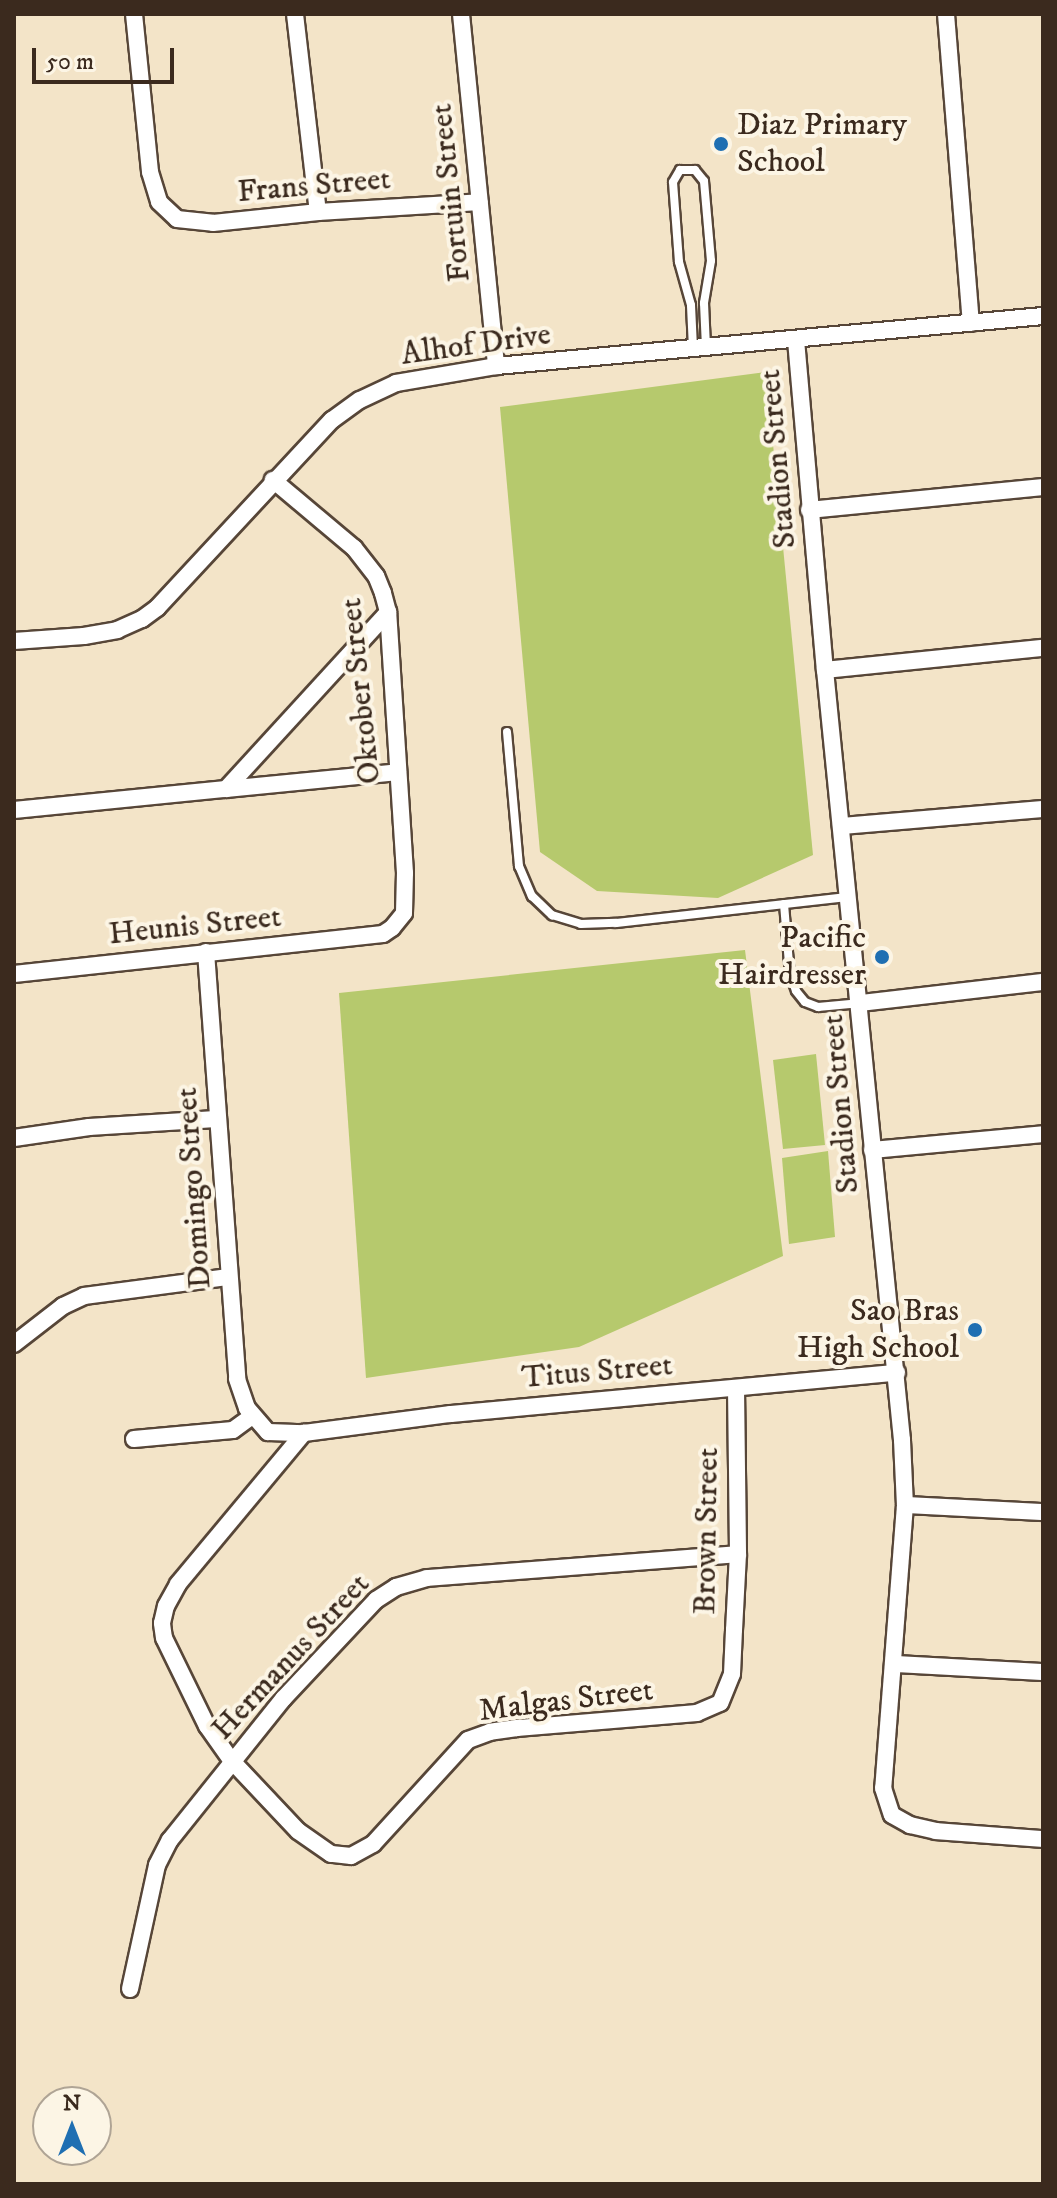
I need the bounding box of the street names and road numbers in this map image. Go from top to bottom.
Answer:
street label: Fortuin Street [423,102,479,284]
street label: Frans Street [236,160,392,212]
street label: Alhof Drive [399,316,553,374]
street label: Stadion Street [751,368,805,550]
street label: Oktober Street [332,596,390,786]
street label: Heunis Street [107,898,283,954]
street label: Stadion Street [814,1013,868,1195]
street label: Domingo Street [168,1086,220,1290]
street label: Titus Street [520,1346,674,1398]
street label: Brown Street [686,1447,728,1615]
street label: Hermanus Street [204,1565,378,1749]
street label: Malgas Street [477,1671,655,1731]

